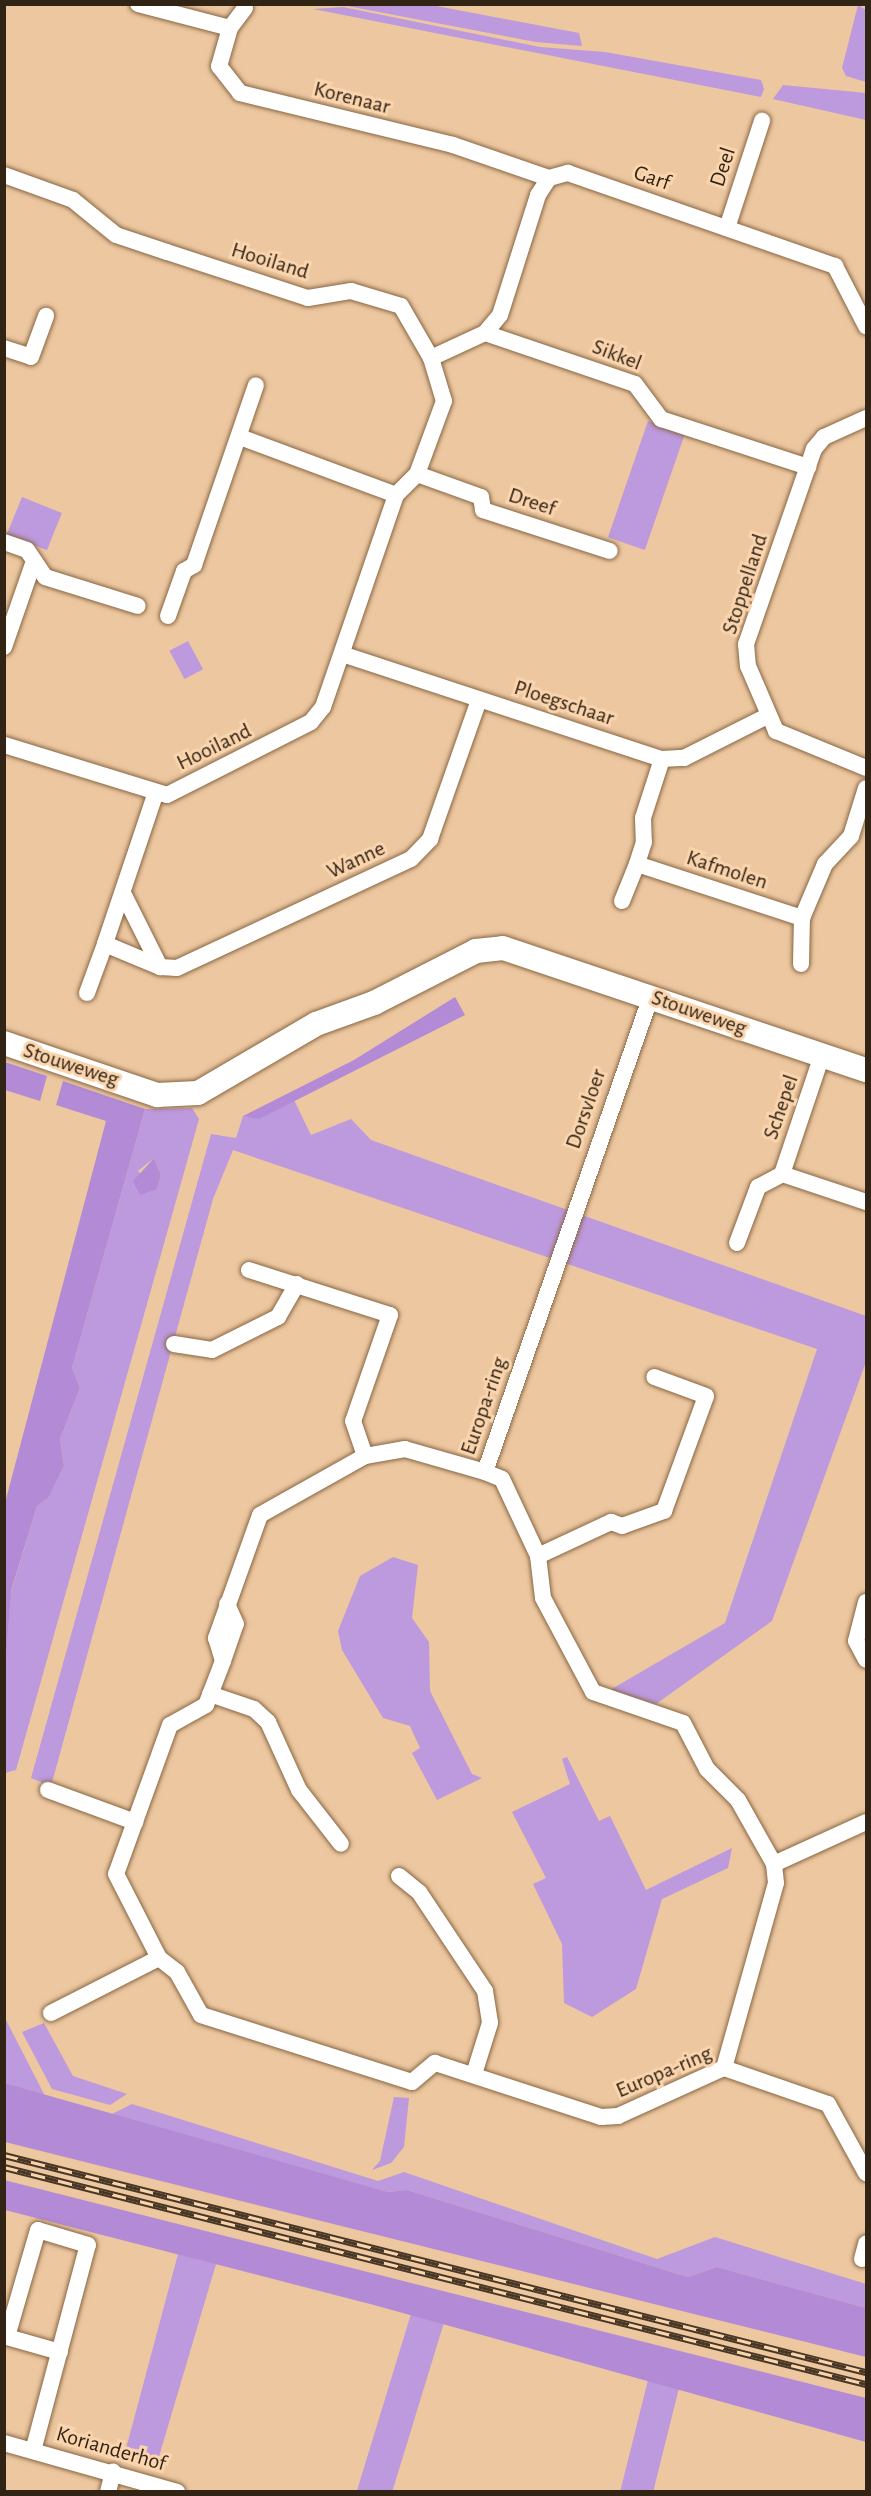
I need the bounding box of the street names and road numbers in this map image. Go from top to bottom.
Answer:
street label: Korenaar [311,76,393,120]
street label: Deel [704,144,742,190]
street label: Garf [630,160,674,196]
street label: Hooiland [228,237,312,285]
street label: Sikkel [588,334,646,376]
street label: Dreef [505,482,559,522]
street label: Stoppelland [716,530,774,638]
street label: Ploegschaar [511,674,617,732]
street label: Hooiland [172,718,256,776]
street label: Wanne [323,835,389,885]
street label: Kafmolen [683,845,771,895]
street label: Stouweweg [648,984,750,1042]
street label: Stouweweg [20,1037,122,1093]
street label: Dorsvloer [560,1066,612,1152]
street label: Schepel [758,1071,804,1143]
street label: Europa-ring [455,1354,513,1458]
street label: Europa-ring [612,2040,716,2104]
street label: Korianderhof [53,2421,169,2477]

